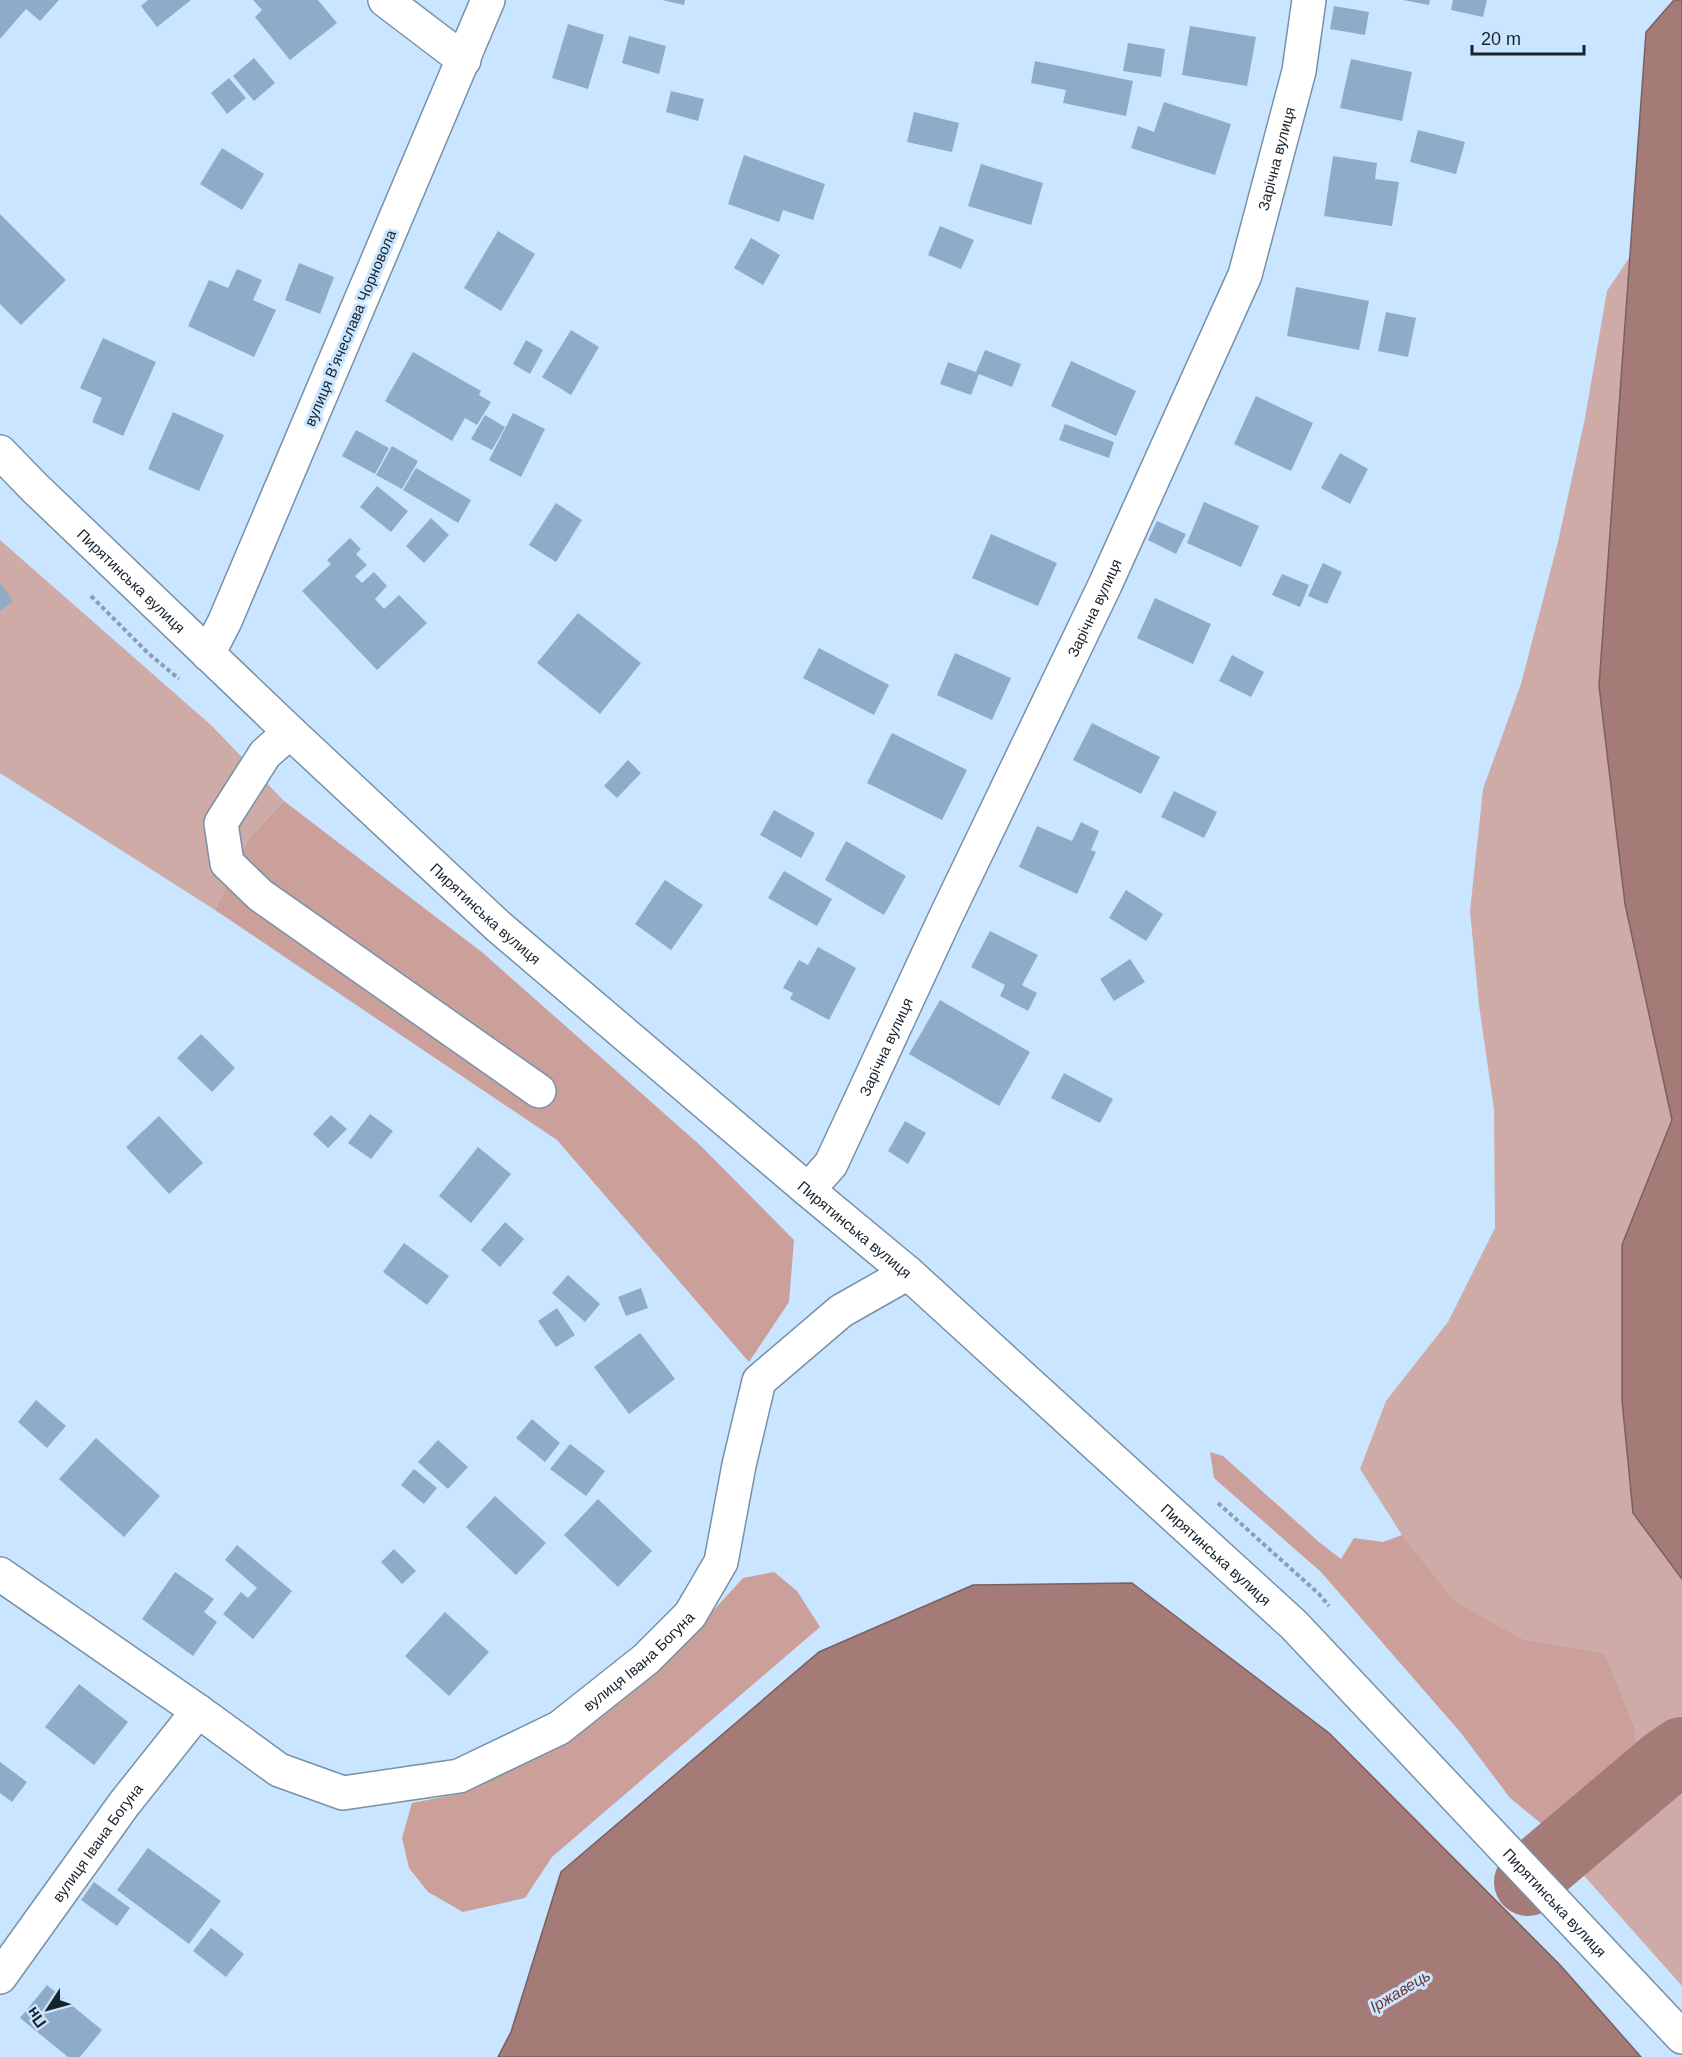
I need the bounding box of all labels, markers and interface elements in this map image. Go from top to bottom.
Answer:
scale bar [1472,18,1584,56]
text: 20 m [1481,29,1521,49]
street label: Зарічна вулиця [1254,105,1298,212]
street label: вулиця Вʼячеслава Чорновола [301,227,399,429]
street label: Пирятинська вулиця [74,525,189,636]
street label: Зарічна вулиця [1063,556,1124,659]
street label: Пирятинська вулиця [427,859,544,967]
street label: Зарічна вулиця [855,995,915,1099]
street label: Пирятинська вулиця [795,1177,915,1281]
street label: Пирятинська вулиця [1158,1500,1275,1608]
street label: вулиця Івана Богуна [580,1607,698,1714]
street label: вулиця Івана Богуна [48,1779,146,1905]
street label: Пирятинська вулиця [1500,1845,1610,1960]
water label: Іржавець [1367,1966,1433,2016]
north arrow [18,1979,78,2039]
text: Пн [23,2004,49,2031]

